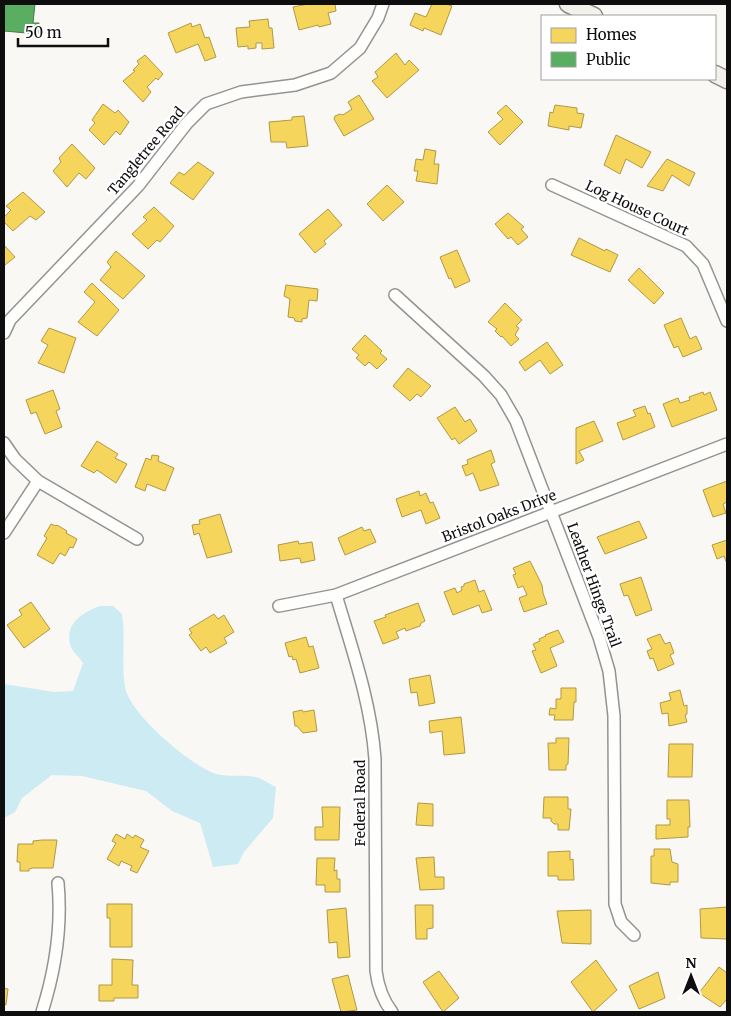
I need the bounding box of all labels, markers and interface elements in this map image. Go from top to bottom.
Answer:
scale bar [18,15,108,47]
legend [541,15,716,80]
text: 50 m [25,23,62,42]
text: Homes [586,25,637,44]
text: Public [586,50,631,69]
street label: Tangletree Road [104,103,189,199]
street label: Log House Court [582,176,692,240]
street label: Bristol Oaks Drive [439,486,559,546]
street label: Leather Hinge Trail [563,520,625,650]
street label: Federal Road [351,759,369,846]
north arrow [666,951,716,1001]
text: N [685,954,697,972]

